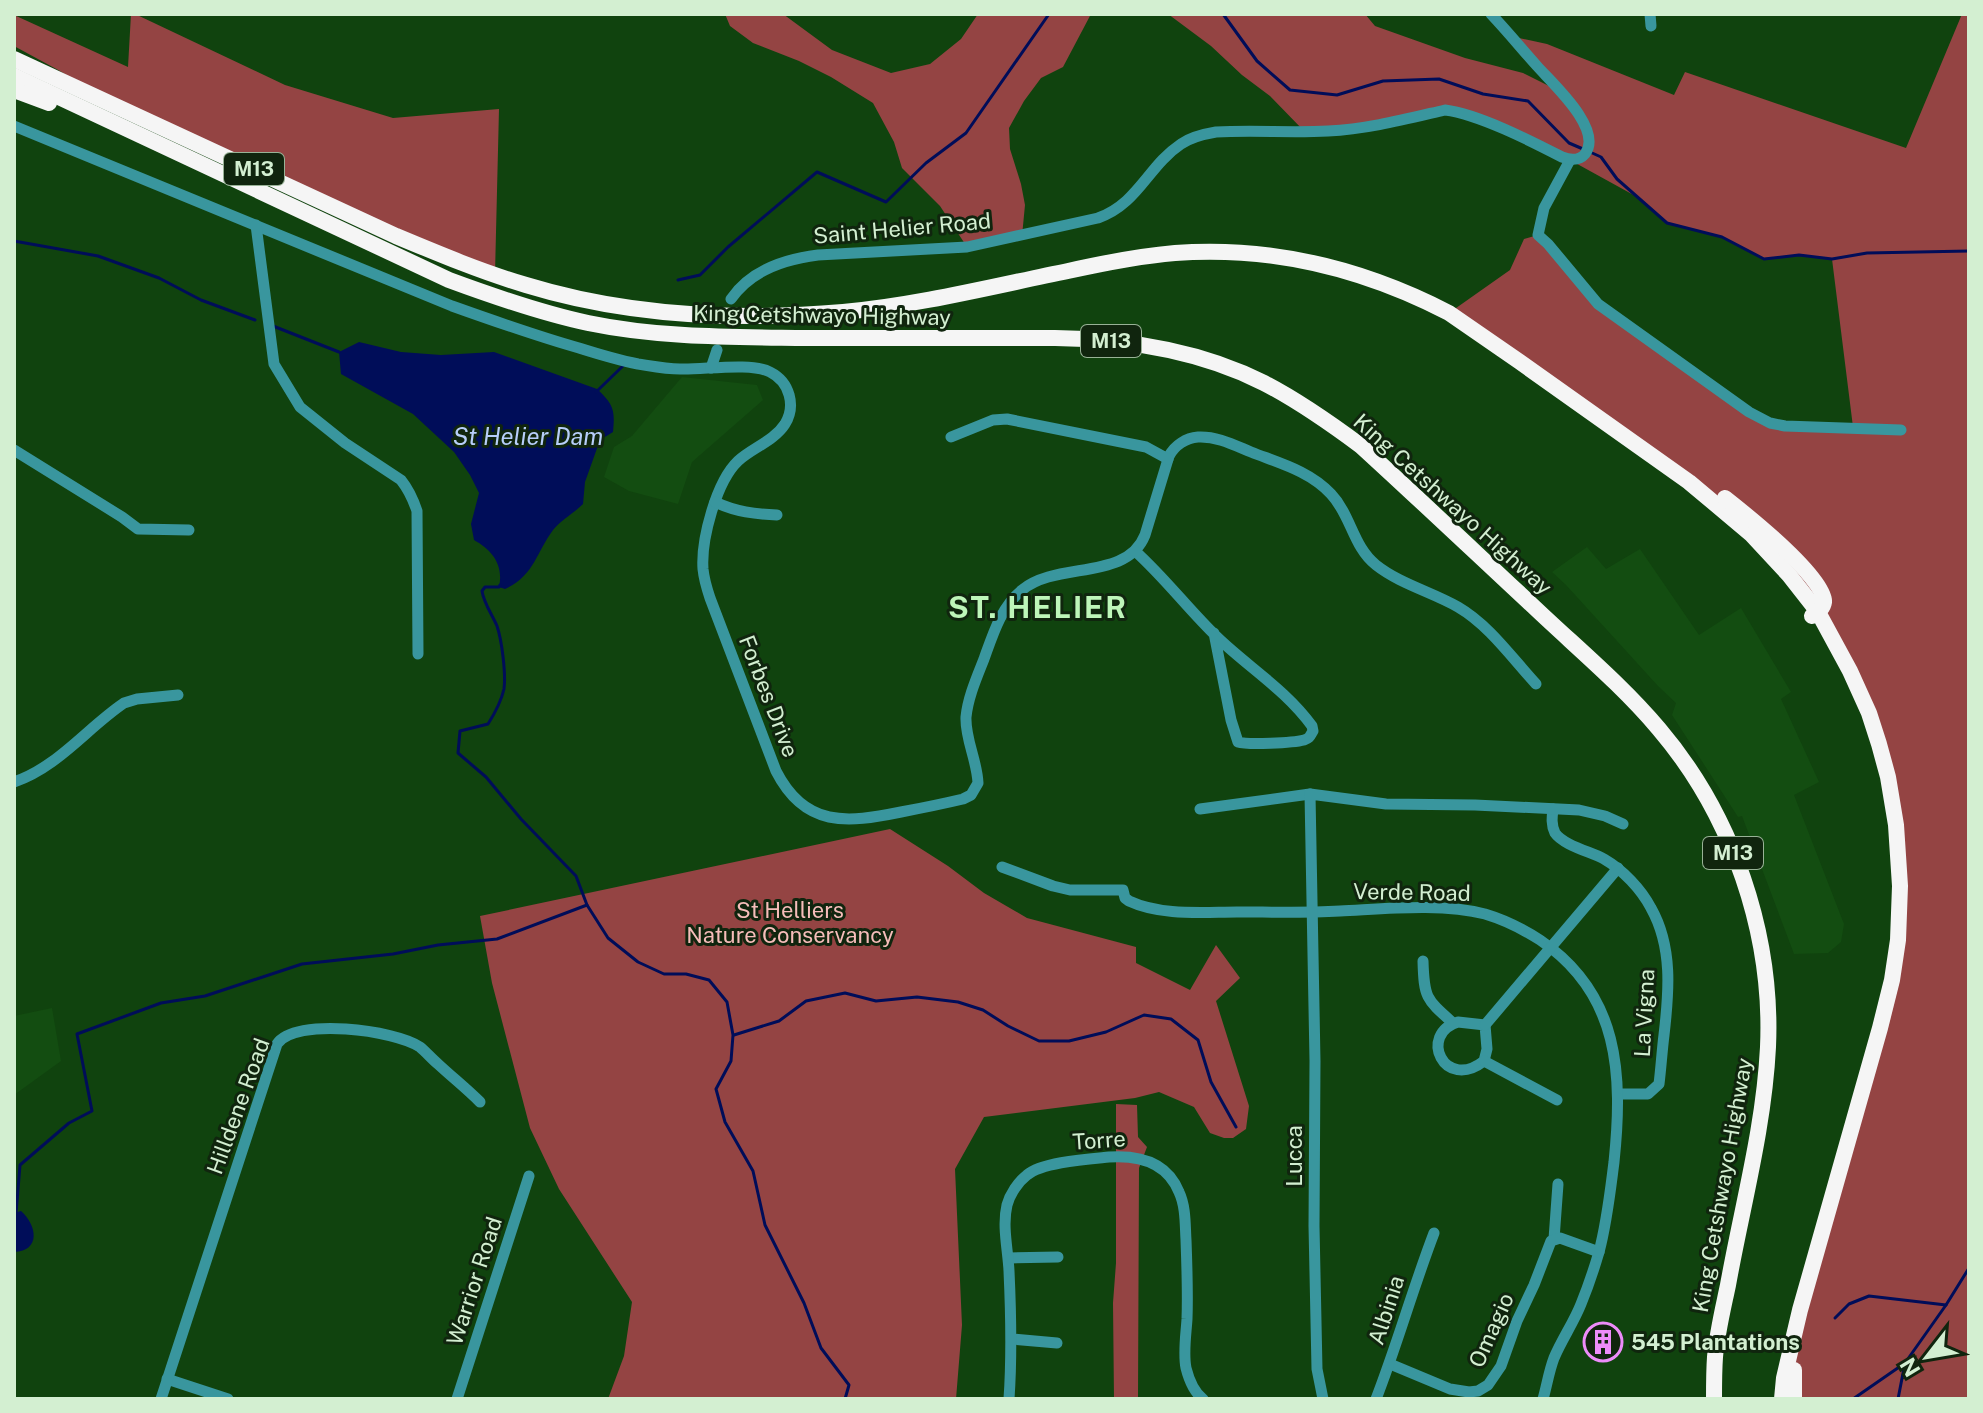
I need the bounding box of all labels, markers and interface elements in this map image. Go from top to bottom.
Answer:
road number: M13 [224,153,284,185]
street label: Saint Helier Road [812,207,992,249]
street label: King Cetshwayo Highway [693,300,951,330]
road number: M13 [1081,325,1141,357]
street label: King Cetshwayo Highway [1348,408,1558,600]
water label: St Helier Dam [453,422,603,450]
district label: ST. HELIER [948,589,1128,625]
street label: Forbes Drive [734,631,804,761]
road number: M13 [1703,837,1763,869]
street label: Verde Road [1353,878,1471,906]
park label: St Helliers Nature Conservancy [686,897,894,948]
street label: La Vigna [1629,968,1659,1058]
street label: Hilldene Road [201,1034,275,1178]
street label: King Cetshwayo Highway [1687,1055,1757,1314]
street label: Torre [1071,1125,1127,1155]
street label: Lucca [1281,1125,1307,1187]
street label: Warrior Road [441,1214,507,1348]
street label: Albinia [1363,1272,1409,1348]
street label: Omagio [1463,1289,1519,1371]
north arrow [1887,1317,1967,1397]
building icon: 545 Plantations [1582,1321,1624,1363]
place label: 545 Plantations [1631,1329,1800,1355]
text: N [1894,1353,1925,1381]

